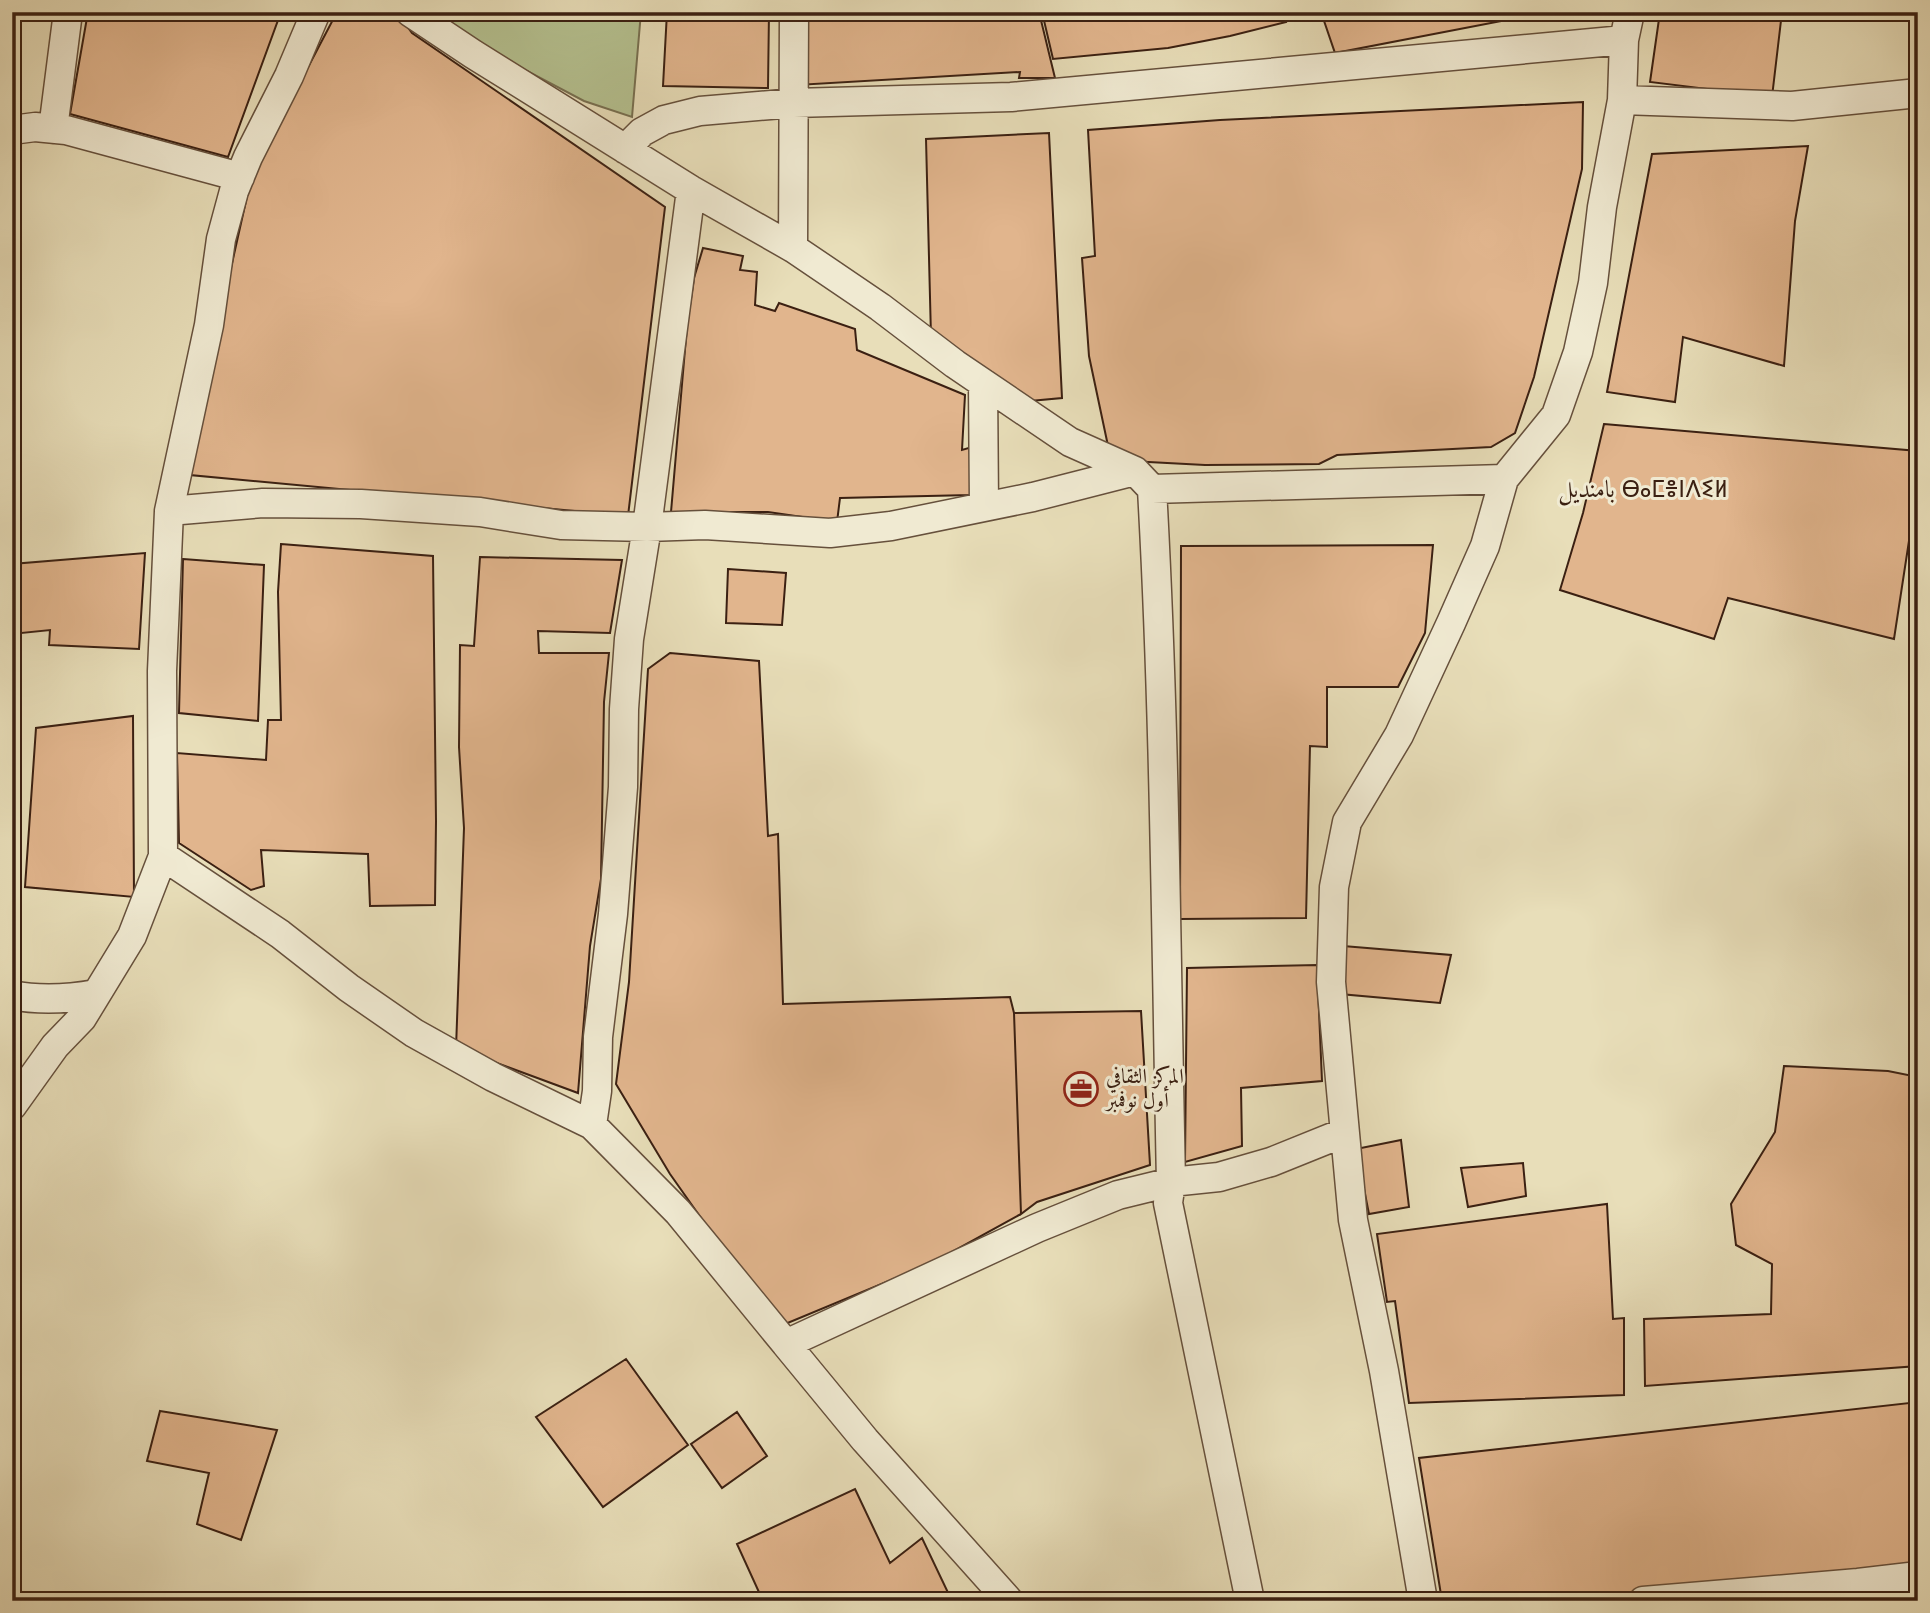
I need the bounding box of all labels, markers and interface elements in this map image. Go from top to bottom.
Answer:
district label: بامنديل ⴱⴰⵎⴻⵏⴷⵉⵍ [1558,479,1728,506]
place label: المركز الثقافي أول نوفمبر [1104,1065,1184,1113]
office icon: المركز الثقافي أول نوفمبر [1062,1070,1100,1108]

